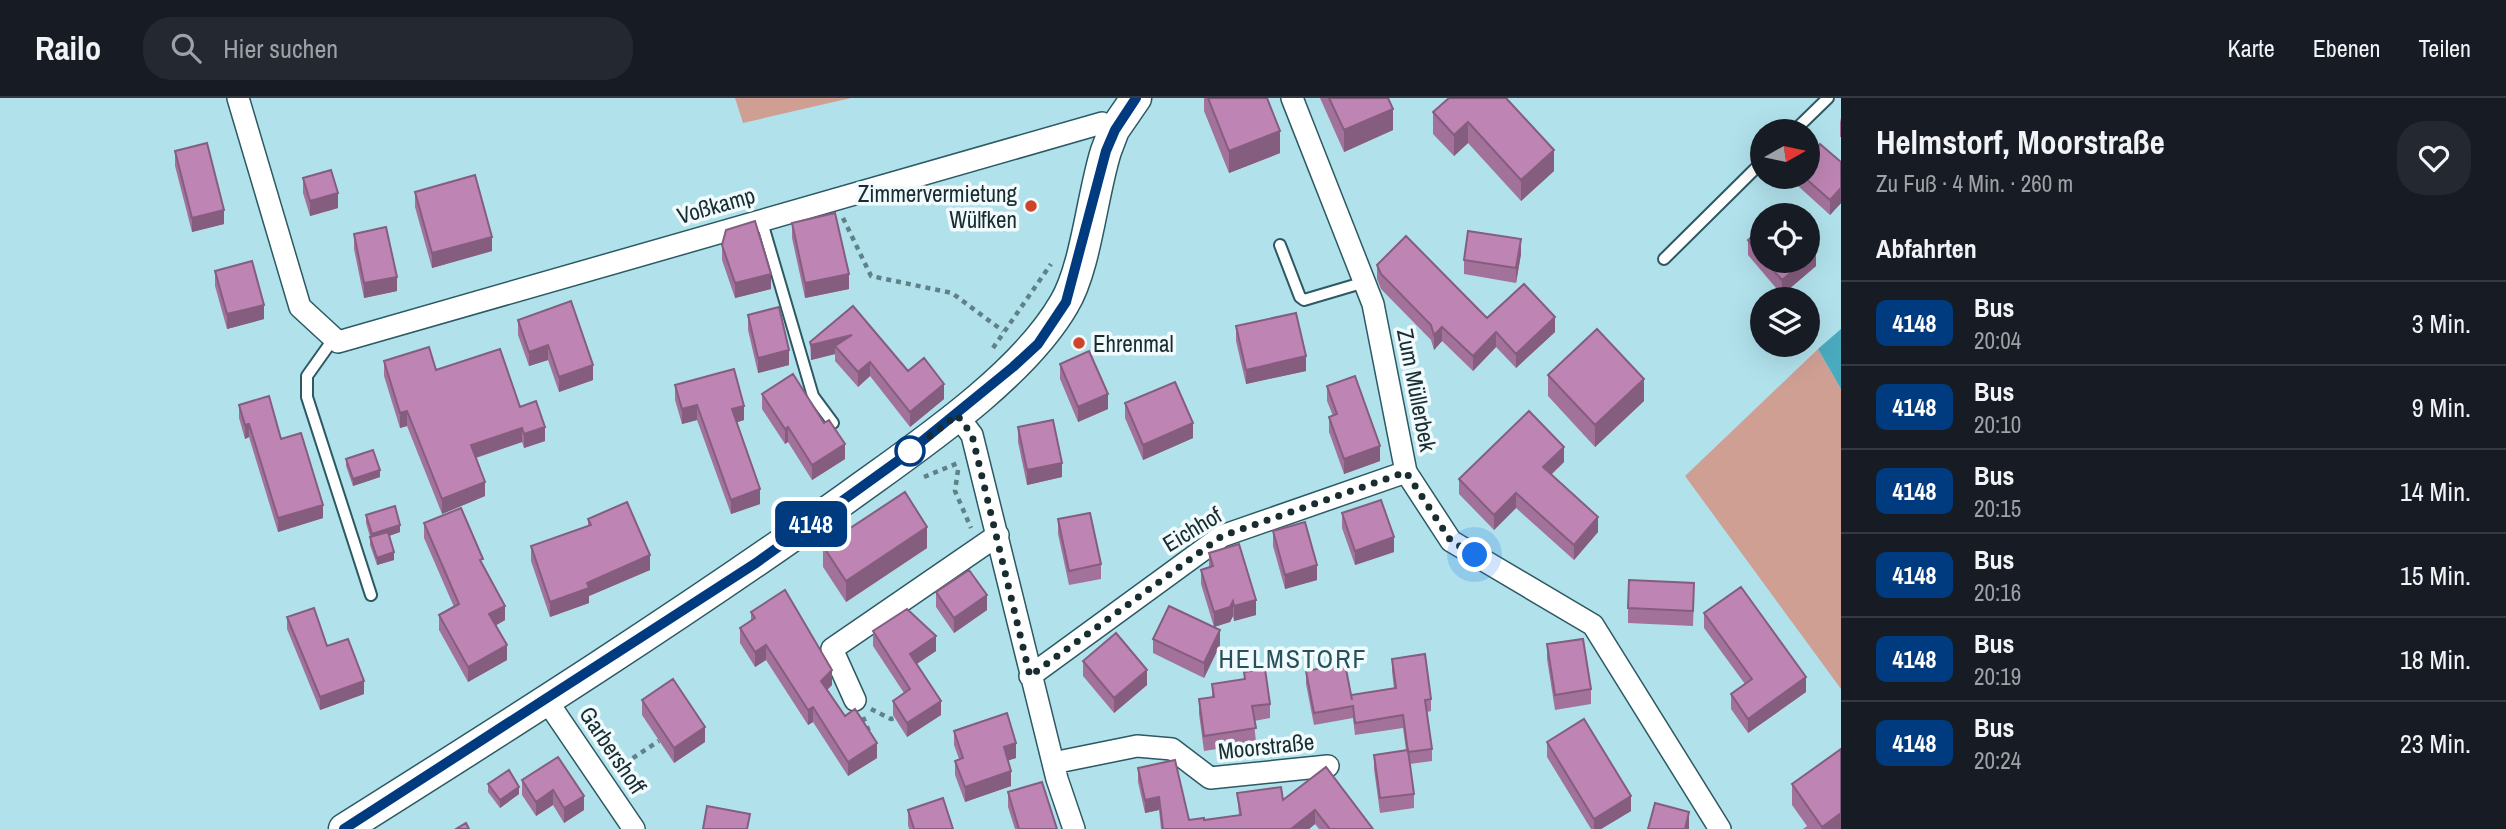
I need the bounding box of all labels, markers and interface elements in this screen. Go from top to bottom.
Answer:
search box [143,17,633,80]
text: Railo [35,26,101,70]
icon: search [167,29,205,67]
text: Hier suchen [223,31,338,66]
text: Karte [2228,32,2275,64]
text: Ebenen [2313,32,2380,64]
text: Teilen [2418,32,2471,64]
north arrow [1750,119,1820,189]
map controls [1750,119,1820,357]
text: Helmstorf, Moorstraße [1876,120,2165,164]
button: heart [2397,121,2471,195]
text: Zu Fuß · 4 Min. · 260 m [1876,168,2073,199]
place label: Zimmervermietung Wülfken [858,178,1017,235]
street label: Voßkamp [673,179,759,231]
marker: Zimmervermietung Wülfken [1023,198,1039,214]
button: locate [1750,203,1820,273]
text: Abfahrten [1876,231,1977,266]
button: layers [1750,287,1820,357]
text: Bus [1974,290,2014,325]
text: 3 Min. [2412,306,2471,341]
text: 4148 [1893,307,1936,339]
text: 20:04 [1974,325,2021,356]
street label: Zum Müllerbek [1390,326,1444,455]
place label: Ehrenmal [1093,328,1174,359]
marker: Ehrenmal [1071,335,1087,351]
text: Bus [1974,374,2014,409]
text: 9 Min. [2412,390,2471,425]
text: 4148 [1893,391,1936,423]
text: 20:10 [1974,409,2021,440]
unlabelled marker [895,436,925,466]
text: Bus [1974,458,2014,493]
text: 14 Min. [2400,474,2471,509]
text: 4148 [1893,475,1936,507]
text: 20:15 [1974,493,2021,524]
street label: Eichhof [1157,499,1228,559]
line badge: 4148 [762,501,860,547]
text: 4148 [789,508,833,540]
your location [1457,537,1492,572]
text: Bus [1974,542,2014,577]
text: 15 Min. [2400,558,2471,593]
text: 4148 [1893,559,1936,591]
text: 20:16 [1974,577,2021,608]
text: Bus [1974,626,2014,661]
district label: HELMSTORF [1218,641,1368,676]
text: 18 Min. [2400,642,2471,677]
text: 4148 [1893,643,1936,675]
text: 20:19 [1974,661,2021,692]
street label: Garbershoff [572,700,654,801]
text: Bus [1974,710,2014,745]
street label: Moorstraße [1216,726,1316,766]
text: 23 Min. [2400,726,2471,761]
text: 4148 [1893,727,1936,759]
text: 20:24 [1974,745,2021,776]

